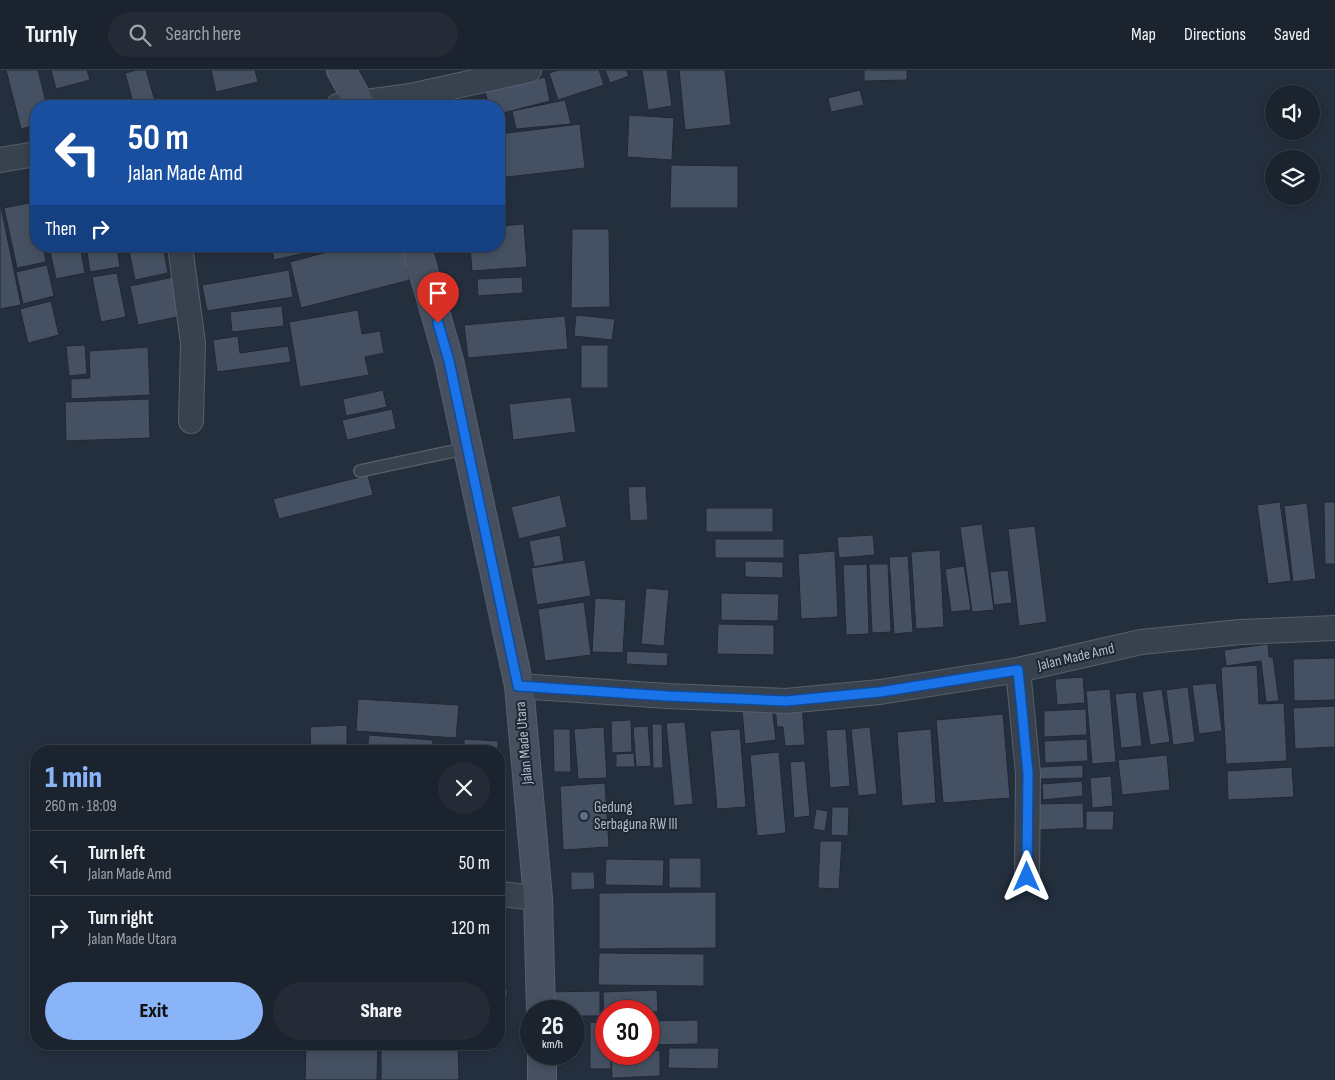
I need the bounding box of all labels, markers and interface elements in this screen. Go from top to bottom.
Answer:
search box [108,12,458,57]
text: Turnly [25,20,78,49]
icon: search [126,21,154,49]
text: Search here [166,23,241,46]
text: Map [1131,24,1156,45]
text: Directions [1184,24,1246,45]
text: Saved [1274,24,1310,45]
map controls [1265,85,1320,205]
button: sound [1265,85,1320,140]
text: 50 m [128,117,189,160]
icon: left [45,120,110,185]
button: layers [1265,150,1320,205]
text: Jalan Made Amd [128,160,243,187]
icon: right [86,215,114,243]
text: Then [45,218,76,241]
pin [417,272,459,323]
icon: arrive [424,279,452,307]
street label: Jalan Made Amd [1035,639,1116,675]
street label: Jalan Made Utara [511,701,537,786]
text: 1 min [45,760,102,796]
button: close [438,762,490,814]
text: 260 m · 18:09 [45,797,117,816]
place label: Gedung Serbaguna RW III [594,798,678,834]
marker: Gedung Serbaguna RW III [578,810,590,822]
text: Turn left [88,842,145,865]
icon: left [45,849,73,877]
position arrow [1000,850,1052,902]
text: 50 m [459,852,490,875]
text: Jalan Made Amd [88,865,171,884]
text: Turn right [88,907,153,930]
icon: right [45,914,73,942]
text: 120 m [452,917,490,940]
text: Jalan Made Utara [88,930,177,949]
button: Exit [45,982,263,1040]
button: Share [273,982,490,1040]
speed limit sign: 30 [595,1000,660,1065]
text: 26 [541,1011,564,1042]
text: km/h [542,1037,563,1052]

